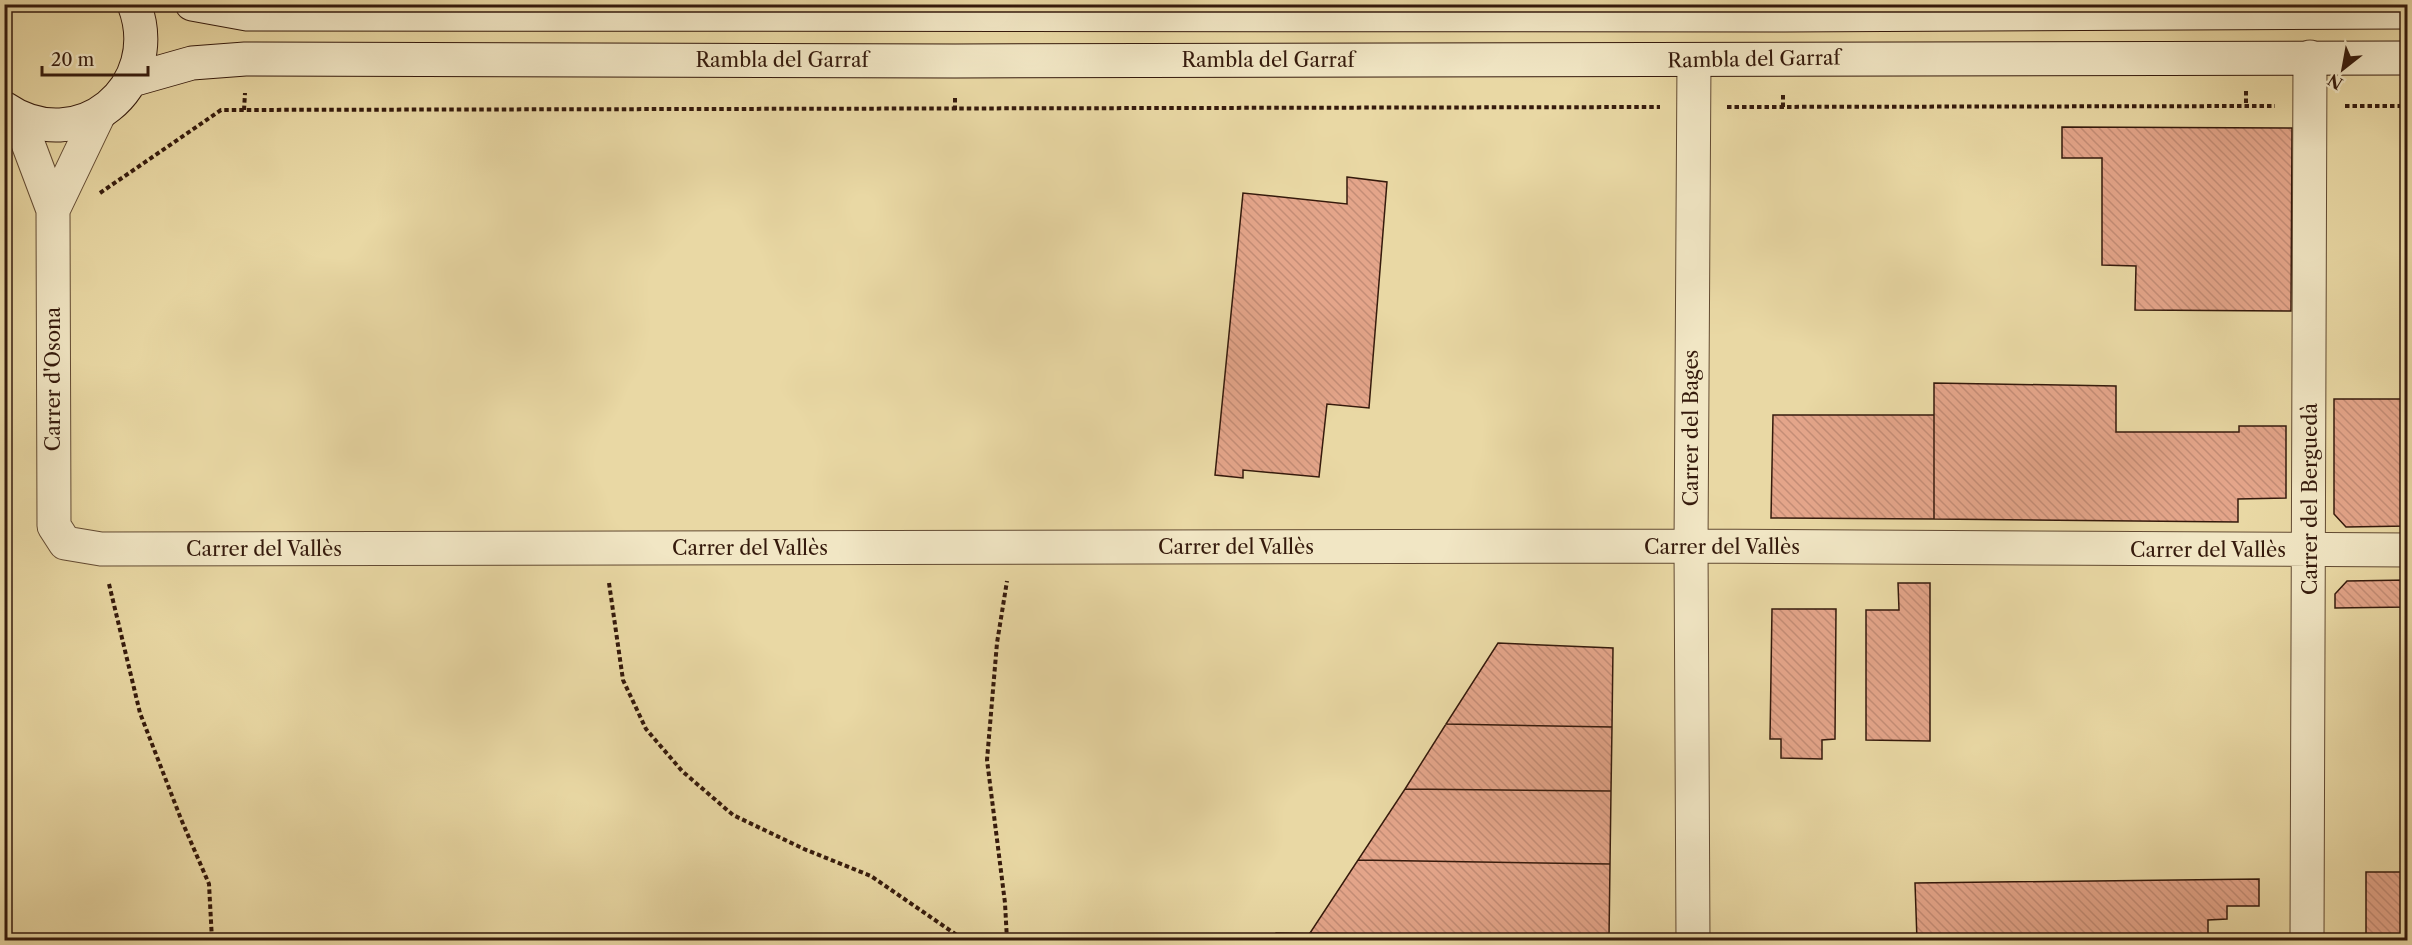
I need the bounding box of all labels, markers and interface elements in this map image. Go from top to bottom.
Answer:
scale bar [42,39,148,77]
north arrow [2313,39,2373,99]
street label: Rambla del Garraf [1667,45,1844,73]
street label: Rambla del Garraf [695,48,871,72]
street label: Rambla del Garraf [1181,48,1357,72]
text: 20 m [51,49,95,71]
text: N [2324,70,2346,94]
street label: Carrer d'Osona [41,306,65,451]
street label: Carrer del Bages [1679,350,1703,506]
street label: Carrer del Berguedà [2298,403,2322,595]
street label: Carrer del Vallès [1158,535,1314,559]
street label: Carrer del Vallès [1644,535,1800,559]
street label: Carrer del Vallès [672,536,828,560]
street label: Carrer del Vallès [186,537,342,561]
street label: Carrer del Vallès [2130,538,2286,562]

